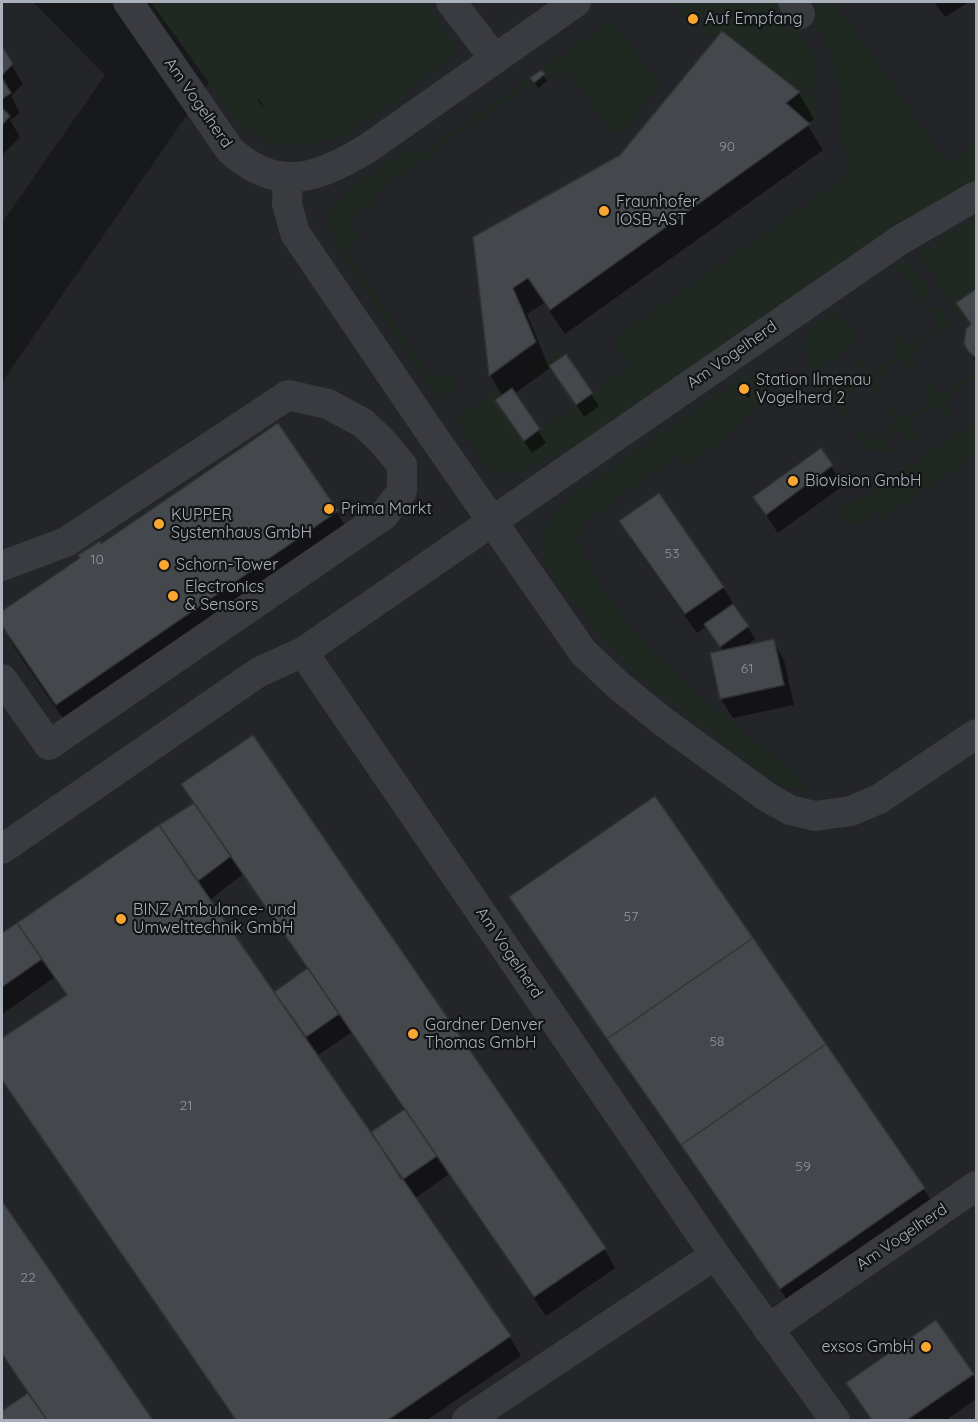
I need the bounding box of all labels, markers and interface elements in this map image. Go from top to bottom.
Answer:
place label: Auf Empfang [705,9,802,29]
marker: Auf Empfang [686,12,700,26]
street label: Am Vogelherd [160,54,236,152]
house number: 90 [719,139,735,155]
place label: Fraunhofer IOSB-AST [616,192,698,230]
marker: Fraunhofer IOSB-AST [597,204,611,218]
street label: Am Vogelherd [683,317,781,393]
place label: Station Ilmenau Vogelherd 2 [756,370,871,408]
marker: Station Ilmenau Vogelherd 2 [737,382,751,396]
place label: Biovision GmbH [805,471,921,491]
marker: Biovision GmbH [786,474,800,488]
place label: Prima Markt [341,499,432,519]
marker: Prima Markt [322,502,336,516]
place label: KUPPER Systemhaus GmbH [171,505,312,543]
marker: KUPPER Systemhaus GmbH [152,517,166,531]
house number: 53 [665,546,679,562]
house number: 10 [90,552,104,568]
place label: Schorn-Tower [176,555,278,575]
marker: Schorn-Tower [157,558,171,572]
place label: Electronics & Sensors [185,577,264,615]
marker: Electronics & Sensors [166,589,180,603]
house number: 61 [741,661,753,677]
place label: BINZ Ambulance- und Umwelttechnik GmbH [133,900,296,938]
street label: Am Vogelherd [472,904,546,1002]
house number: 57 [624,909,638,925]
marker: BINZ Ambulance- und Umwelttechnik GmbH [114,912,128,926]
place label: Gardner Denver Thomas GmbH [425,1015,544,1053]
marker: Gardner Denver Thomas GmbH [406,1027,420,1041]
house number: 58 [709,1034,725,1050]
house number: 21 [180,1098,192,1114]
house number: 59 [795,1159,811,1175]
street label: Am Vogelherd [853,1200,951,1274]
house number: 22 [20,1270,36,1286]
place label: exsos GmbH [821,1337,914,1357]
marker: exsos GmbH [919,1340,933,1354]

